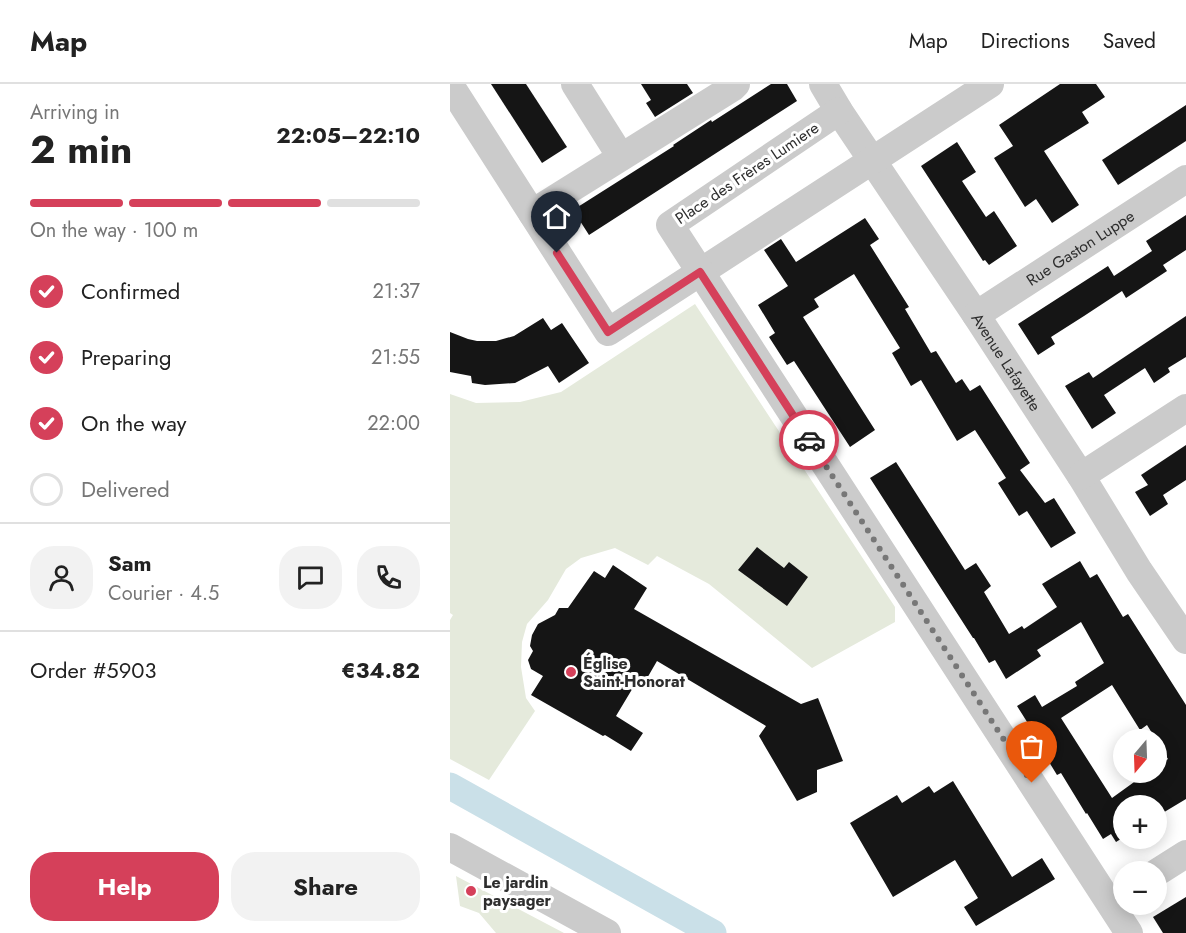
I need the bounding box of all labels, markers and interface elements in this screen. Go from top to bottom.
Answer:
text: Map [30,21,87,62]
text: Map [909,26,948,56]
text: Directions [981,26,1070,56]
text: Saved [1103,26,1156,56]
text: Arriving in [30,98,120,127]
street label: Place des Frères Lumiere [671,116,823,230]
text: 22:05–22:10 [276,119,420,151]
text: 2 min [30,121,132,178]
pin [531,191,582,253]
icon: home [540,200,573,233]
street label: Rue Gaston Luppe [1022,204,1139,291]
text: On the way · 100 m [30,216,198,245]
icon: check [30,275,63,308]
text: Confirmed [81,275,180,307]
text: 21:37 [373,277,420,306]
street label: Avenue Lafayette [966,308,1047,415]
icon: check [30,341,63,374]
text: Preparing [81,341,172,373]
text: 21:55 [371,343,420,372]
icon: check [30,407,63,440]
text: On the way [81,407,186,439]
text: 22:00 [367,409,420,438]
courier [779,410,839,470]
icon: car [793,424,826,457]
text: Delivered [81,473,170,505]
button: person [30,546,93,609]
button: chat [279,546,342,609]
button: phone [357,546,420,609]
text: Sam [108,547,152,579]
text: Courier · 4.5 [108,579,219,608]
place label: Église Saint-Honorat [583,652,686,693]
text: Order #5903 [30,654,157,686]
text: €34.82 [341,654,420,686]
marker: Église Saint-Honorat [564,665,578,679]
pin [1006,721,1057,783]
north arrow [1113,729,1167,783]
map controls [1113,729,1167,915]
icon: bag [1015,730,1048,763]
button: + [1113,795,1167,849]
button: Help [30,852,219,921]
button: Share [231,852,420,921]
button: − [1113,861,1167,915]
place label: Le jardin paysager [483,871,552,912]
marker: Le jardin paysager [464,884,478,898]

